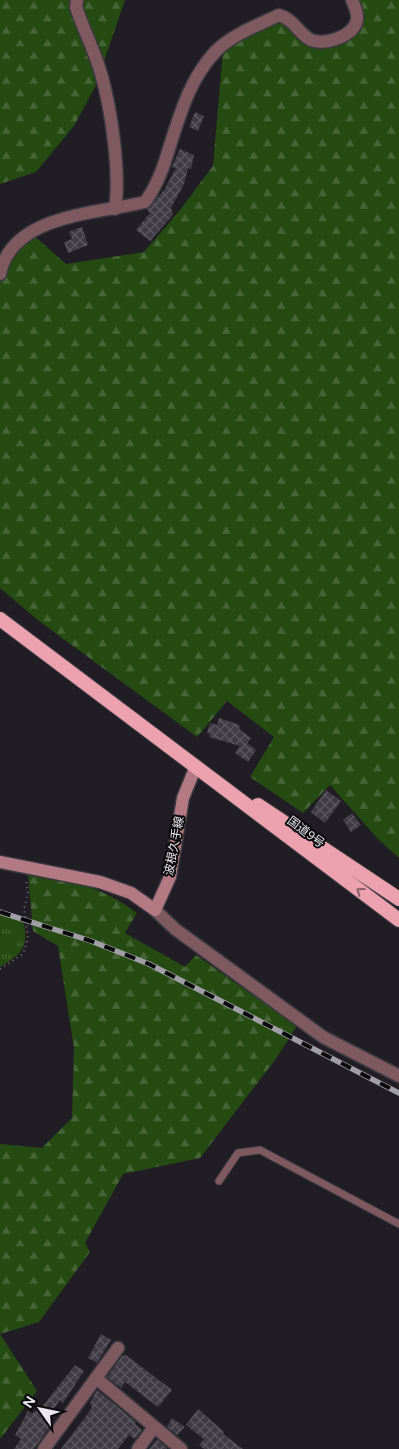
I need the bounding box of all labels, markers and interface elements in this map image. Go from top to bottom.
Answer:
street label: 国道9号 [285,814,327,850]
street label: 波根久手線 [161,815,187,877]
one-way arrow [357,889,366,897]
north arrow [15,1384,65,1434]
text: N [19,1393,40,1411]

